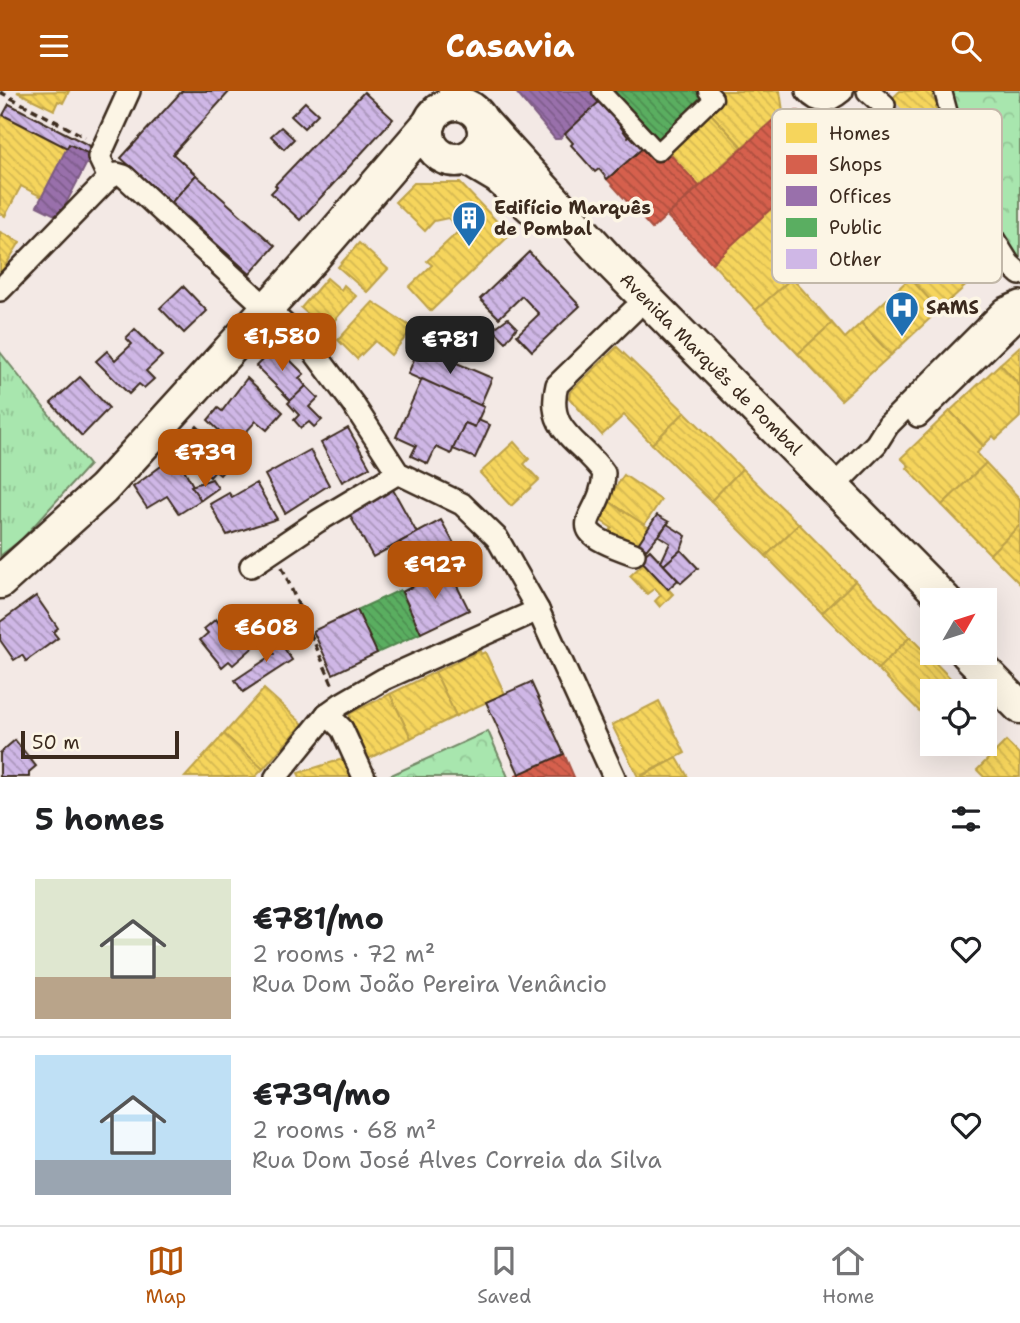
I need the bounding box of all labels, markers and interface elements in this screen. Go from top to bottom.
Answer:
text: Casavia [445,24,575,67]
icon: menu [35,27,73,65]
icon: search [947,27,985,65]
legend [772,109,1002,283]
text: Homes [829,121,890,146]
text: Shops [829,152,883,177]
text: Offices [829,184,892,209]
place label: Edifício Marquês de Pombal [494,196,651,241]
building icon: Edifício Marquês de Pombal [450,199,488,248]
text: Public [829,215,882,240]
text: Other [829,247,882,272]
street label: Avenida Marquês de Pombal [615,268,808,461]
hospital icon: SAMS [883,289,921,338]
place label: SAMS [926,296,979,320]
pin: €1,580 [225,313,339,373]
pin: €781 [409,317,491,376]
text: €1,580 [243,321,321,351]
text: €781 [421,324,479,354]
pin: €739 [164,429,246,489]
text: €739 [174,437,236,467]
pin: €927 [394,541,476,601]
text: €927 [404,549,466,579]
north arrow [920,588,998,665]
map controls [920,588,997,756]
pin: €608 [225,605,307,664]
text: €608 [234,612,298,642]
button: locate [920,679,997,756]
scale bar [21,728,178,760]
text: 50 m [32,730,80,755]
text: 5 homes [35,799,165,840]
icon: filters [947,800,985,838]
text: €781/mo [252,898,384,939]
icon: home [91,907,175,991]
icon: heart [947,930,985,968]
text: 2 rooms · 72 m² [252,939,435,969]
text: Rua Dom João Pereira Venâncio [252,969,607,999]
text: €739/mo [252,1074,391,1115]
icon: home [91,1083,175,1167]
icon: heart [947,1106,985,1144]
text: 2 rooms · 68 m² [252,1115,436,1145]
text: Rua Dom José Alves Correia da Silva [252,1145,662,1175]
tab: Map [146,1242,186,1309]
tab: Saved [477,1242,531,1309]
tab: Home [822,1242,874,1309]

